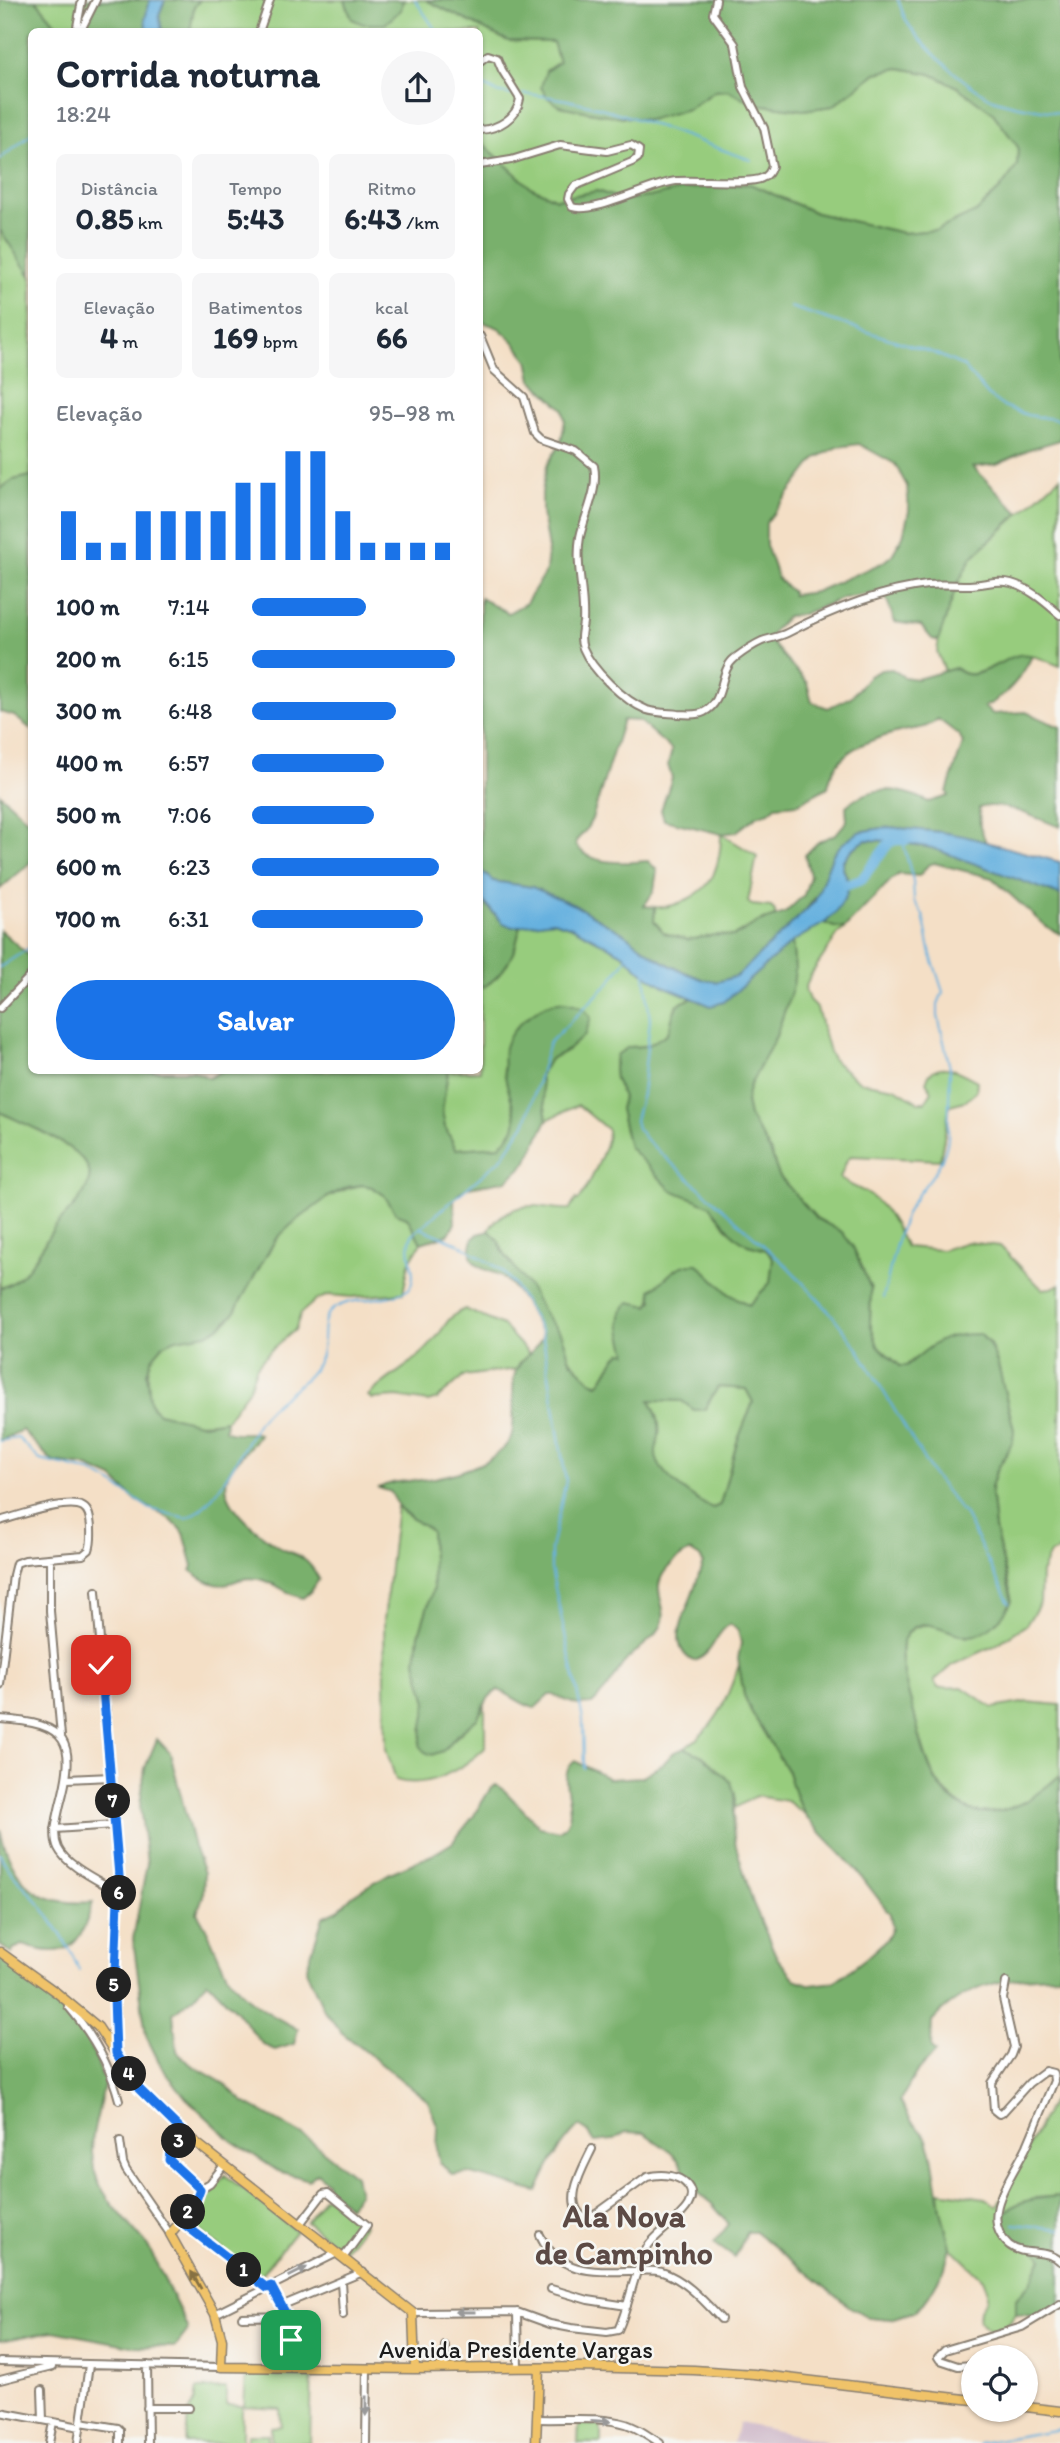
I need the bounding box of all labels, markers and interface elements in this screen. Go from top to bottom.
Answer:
text: Corrida noturna [56,51,320,97]
button: share [381,51,455,125]
text: 18:24 [56,100,111,128]
text: Distância [81,177,158,200]
text: Tempo [229,177,282,200]
text: Ritmo [368,177,416,200]
text: 0.85 [75,200,133,237]
text: 5:43 [227,200,284,237]
text: 6:43 [344,200,402,237]
text: km [133,211,163,234]
text: /km [402,211,439,234]
text: Elevação [83,296,155,319]
text: Batimentos [208,296,303,319]
text: kcal [375,296,409,319]
text: 4 [100,319,118,356]
text: 169 [213,319,258,356]
text: 66 [376,319,408,356]
text: m [118,330,138,353]
text: bpm [258,330,298,353]
text: Elevação [56,399,143,427]
text: 95–98 m [369,399,455,427]
text: 100 m [56,593,120,621]
text: 7:14 [168,593,210,621]
text: 200 m [56,645,121,673]
text: 6:15 [168,645,209,673]
text: 300 m [56,697,121,725]
text: 6:48 [168,697,212,725]
text: 400 m [56,749,123,777]
text: 6:57 [168,749,209,777]
text: 500 m [56,801,121,829]
text: 7:06 [168,801,211,829]
text: 600 m [56,853,121,881]
text: 6:23 [168,853,210,881]
text: 700 m [56,905,120,933]
text: 6:31 [168,905,209,933]
button: Salvar [56,980,455,1060]
pin [71,1635,131,1695]
icon: check [82,1646,120,1684]
pin: 7 [96,1784,130,1818]
text: 7 [108,1789,117,1812]
pin: 6 [102,1876,136,1910]
text: 6 [113,1881,124,1904]
pin: 5 [96,1968,132,2002]
text: 5 [109,1973,118,1996]
pin: 4 [111,2056,146,2092]
text: 4 [123,2062,134,2085]
pin: 3 [162,2124,196,2158]
text: 3 [173,2129,184,2152]
pin: 2 [170,2194,206,2230]
district label: Ala Nova de Campinho [535,2197,713,2272]
text: 2 [183,2200,193,2223]
pin: 1 [226,2252,262,2288]
text: 1 [239,2258,248,2281]
one-way arrow [288,2267,308,2278]
one-way arrow [190,2270,202,2290]
one-way arrow [454,2306,476,2318]
pin [261,2310,321,2370]
icon: arrive [272,2321,310,2359]
street label: Avenida Presidente Vargas [379,2335,653,2364]
map controls [961,2345,1038,2422]
button: locate [961,2345,1038,2422]
one-way arrow [360,2395,372,2417]
one-way arrow [591,2416,613,2427]

